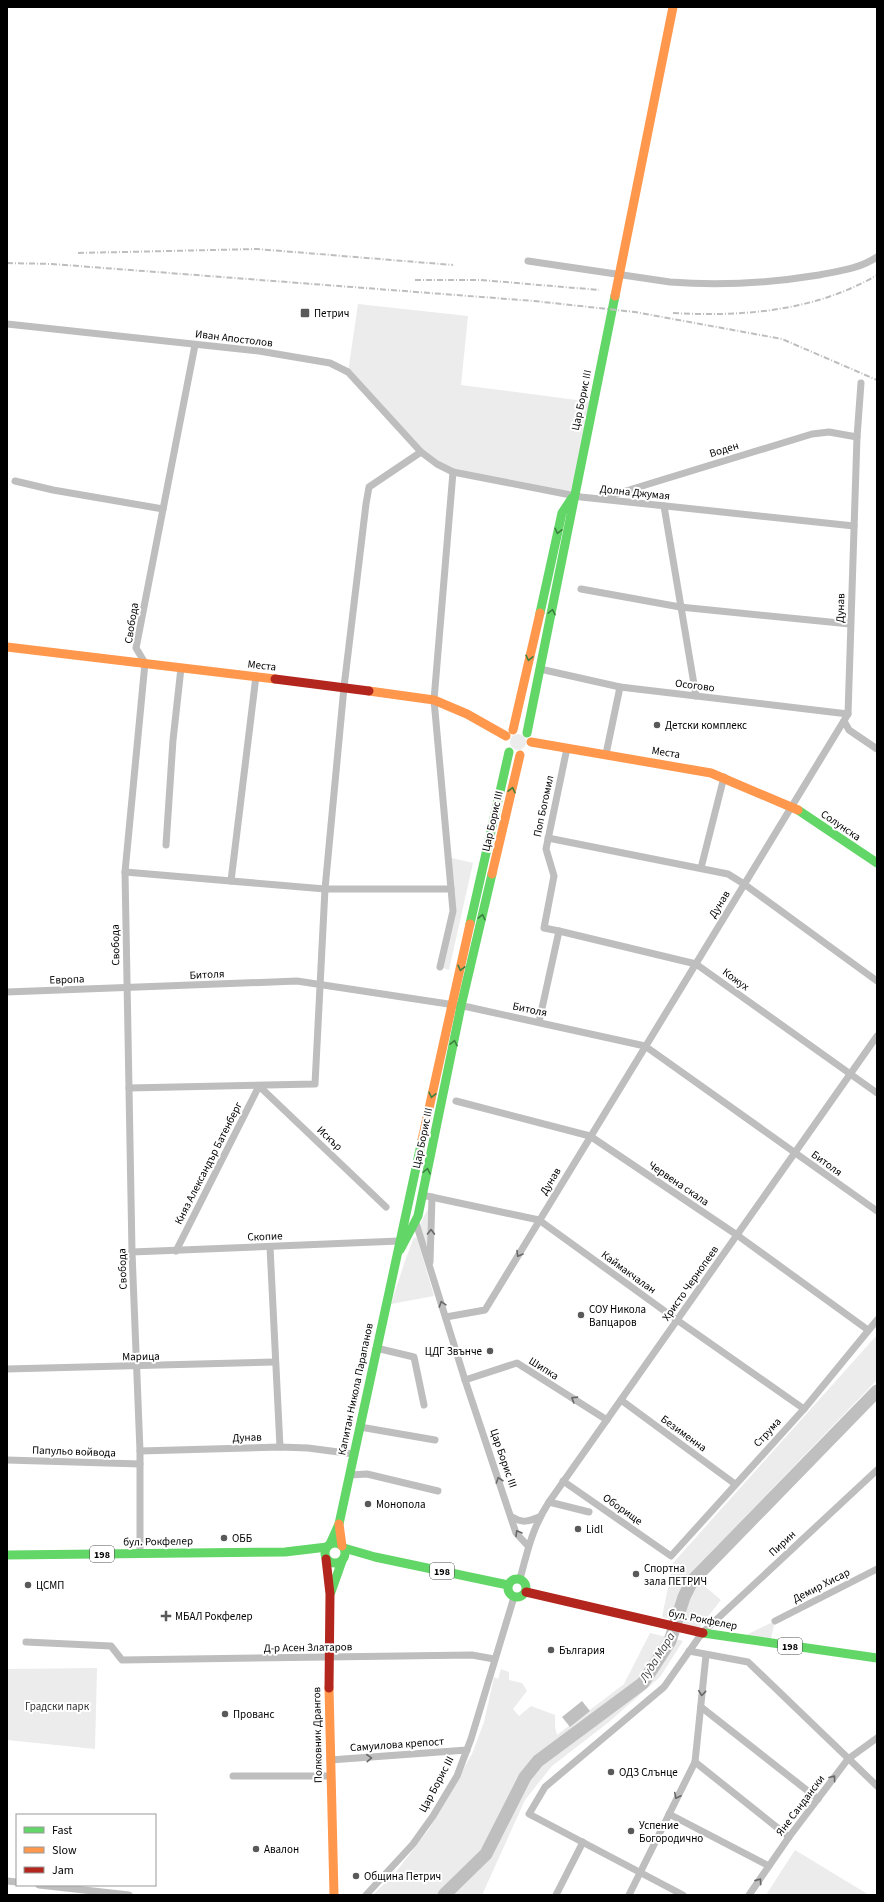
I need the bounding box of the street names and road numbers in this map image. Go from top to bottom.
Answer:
street label: Иван Апостолов [194,326,274,351]
street label: Цар Борис III [568,368,595,432]
street label: Воден [708,438,741,461]
street label: Долна Джумая [599,481,671,504]
street label: Дунав [832,593,849,623]
street label: Свобода [121,602,142,645]
street label: Места [247,657,277,674]
street label: Осогово [674,676,716,695]
street label: Места [651,743,681,762]
street label: Поп Богомил [530,774,557,838]
street label: Цар Борис III [478,789,507,853]
street label: Солунска [818,807,864,844]
street label: Дунав [705,887,734,921]
street label: Свобода [108,924,123,966]
street label: Кожух [719,965,752,994]
street label: Битоля [189,966,225,983]
street label: Европа [49,971,85,988]
street label: Битоля [511,999,549,1020]
street label: Княз Александър Батенберг [171,1099,246,1227]
street label: Цар Борис III [409,1106,436,1170]
street label: Искър [314,1123,346,1154]
street label: Битоля [808,1147,845,1180]
street label: Червена скала [645,1158,712,1209]
street label: Дунав [536,1164,565,1198]
street label: Скопие [247,1228,283,1245]
street label: Христо Чернопеев [659,1242,722,1324]
street label: Каймакчалан [598,1247,659,1297]
street label: Свобода [114,1248,131,1290]
street label: Капитан Никола Парапанов [334,1321,377,1457]
street label: Марица [122,1349,160,1364]
street label: Шипка [526,1353,562,1383]
street label: Безименна [658,1412,710,1455]
street label: Струма [750,1414,785,1450]
street label: Цар Борис III [486,1427,521,1490]
street label: Дунав [232,1429,262,1446]
street label: Папульо войвода [32,1443,116,1460]
street label: Оборище [600,1490,646,1529]
street label: Пирин [766,1527,799,1560]
street label: бул. Рокфелер [123,1533,193,1550]
road number: 198 [90,1546,114,1562]
road number: 198 [430,1563,454,1579]
street label: Демир Хисар [790,1565,852,1606]
street label: бул. Рокфелер [667,1605,739,1634]
road number: 198 [778,1638,802,1654]
street label: Д-р Асен Златаров [264,1639,353,1656]
street label: Полковник Дрангов [309,1686,326,1783]
street label: Самуилова крепост [349,1734,445,1755]
street label: Цар Борис III [415,1754,458,1815]
street label: Яне Сандански [773,1772,828,1839]

